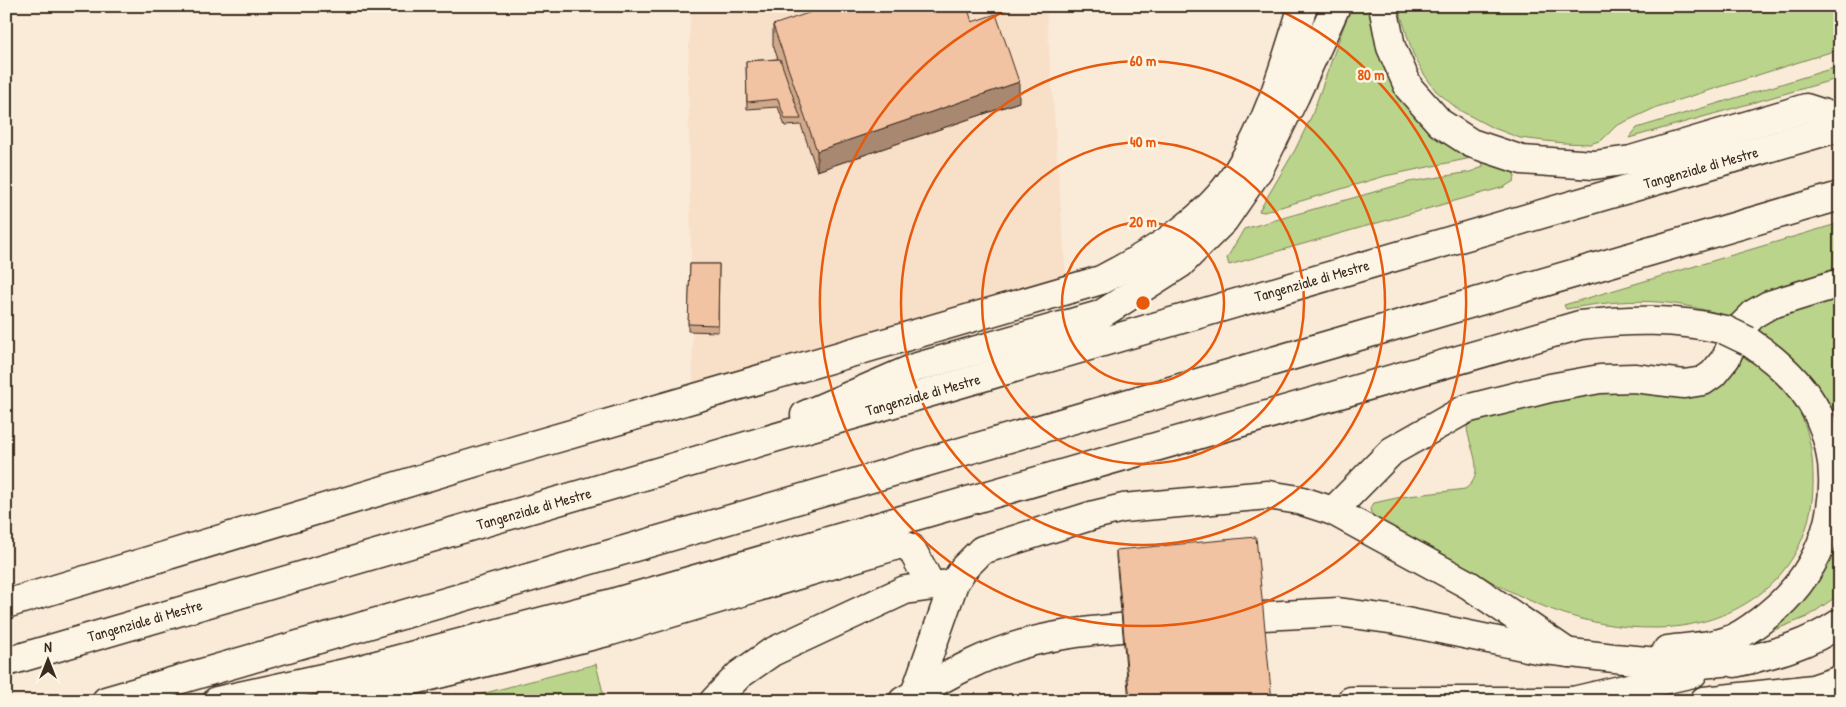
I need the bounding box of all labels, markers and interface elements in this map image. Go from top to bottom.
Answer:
text: 60 m [1130,50,1156,71]
text: 80 m [1358,64,1384,85]
text: 40 m [1130,131,1156,152]
street label: Tangenziale di Mestre [1641,141,1761,194]
text: 20 m [1129,211,1157,232]
street label: Tangenziale di Mestre [1252,254,1372,307]
centre of rings [1134,294,1152,312]
street label: Tangenziale di Mestre [863,368,983,421]
street label: Tangenziale di Mestre [474,482,594,535]
street label: Tangenziale di Mestre [85,594,205,647]
north arrow [22,634,72,684]
text: N [44,637,52,656]

